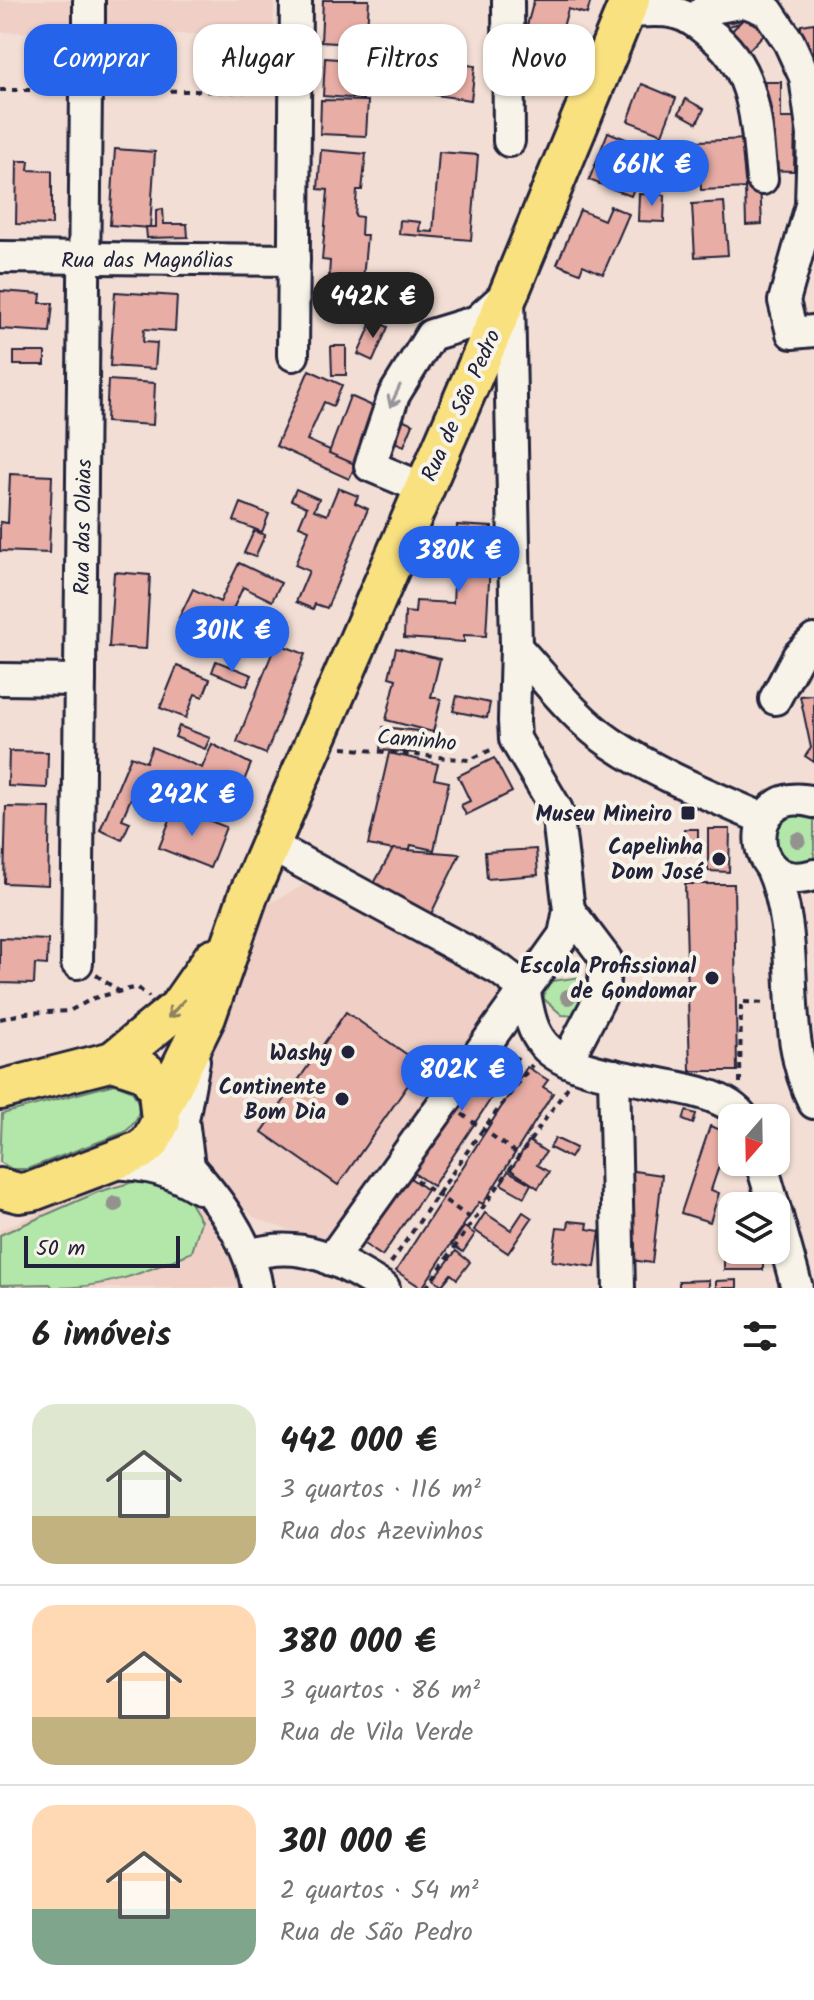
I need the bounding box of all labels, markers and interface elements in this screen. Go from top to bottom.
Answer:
chip: Comprar [24,24,177,96]
chip: Alugar [193,24,322,96]
chip: Filtros [338,24,467,96]
chip: Novo [483,24,595,96]
pin: 661K € [587,140,717,208]
text: 661K € [613,145,691,187]
street label: Rua das Magnólias [61,244,234,279]
pin: 442K € [308,272,438,340]
text: 442K € [330,277,416,319]
street label: Rua de São Pedro [413,324,511,488]
one-way arrow [387,384,402,408]
street label: Rua das Olaias [66,458,103,595]
pin: 380K € [394,526,524,594]
text: 380K € [416,531,502,573]
pin: 301K € [167,606,297,674]
text: 301K € [193,611,271,653]
street label: Caminho [376,721,458,762]
pin: 242K € [127,770,257,838]
text: 242K € [149,775,235,817]
place label: Museu Mineiro [536,798,672,833]
marker: Museu Mineiro [679,804,697,822]
place label: Capelinha Dom José [608,831,704,891]
marker: Capelinha Dom José [710,850,728,868]
place label: Escola Profissional de Gondomar [520,950,697,1010]
marker: Escola Profissional de Gondomar [703,969,721,987]
one-way arrow [167,998,185,1018]
place label: Washy [269,1037,333,1072]
marker: Washy [339,1043,357,1061]
pin: 802K € [397,1045,527,1113]
text: 802K € [419,1050,505,1092]
place label: Continente Bom Dia [219,1071,326,1131]
marker: Continente Bom Dia [333,1090,351,1108]
north arrow [718,1104,790,1176]
map controls [718,1104,790,1264]
button: layers [718,1192,790,1264]
scale bar [24,1232,180,1268]
text: 50 m [36,1232,85,1267]
text: 6 imóveis [32,1309,171,1363]
icon: filters [738,1314,782,1358]
text: 442 000 € [280,1415,437,1469]
icon: home [96,1436,192,1532]
text: 3 quartos · 116 m² [280,1469,481,1511]
text: Rua dos Azevinhos [280,1511,483,1553]
text: 380 000 € [280,1616,436,1670]
icon: home [96,1637,192,1733]
text: 3 quartos · 86 m² [280,1670,480,1712]
text: Rua de Vila Verde [280,1712,473,1754]
text: 301 000 € [280,1816,426,1870]
icon: home [96,1837,192,1933]
text: 2 quartos · 54 m² [280,1870,479,1912]
text: Rua de São Pedro [280,1912,473,1954]

